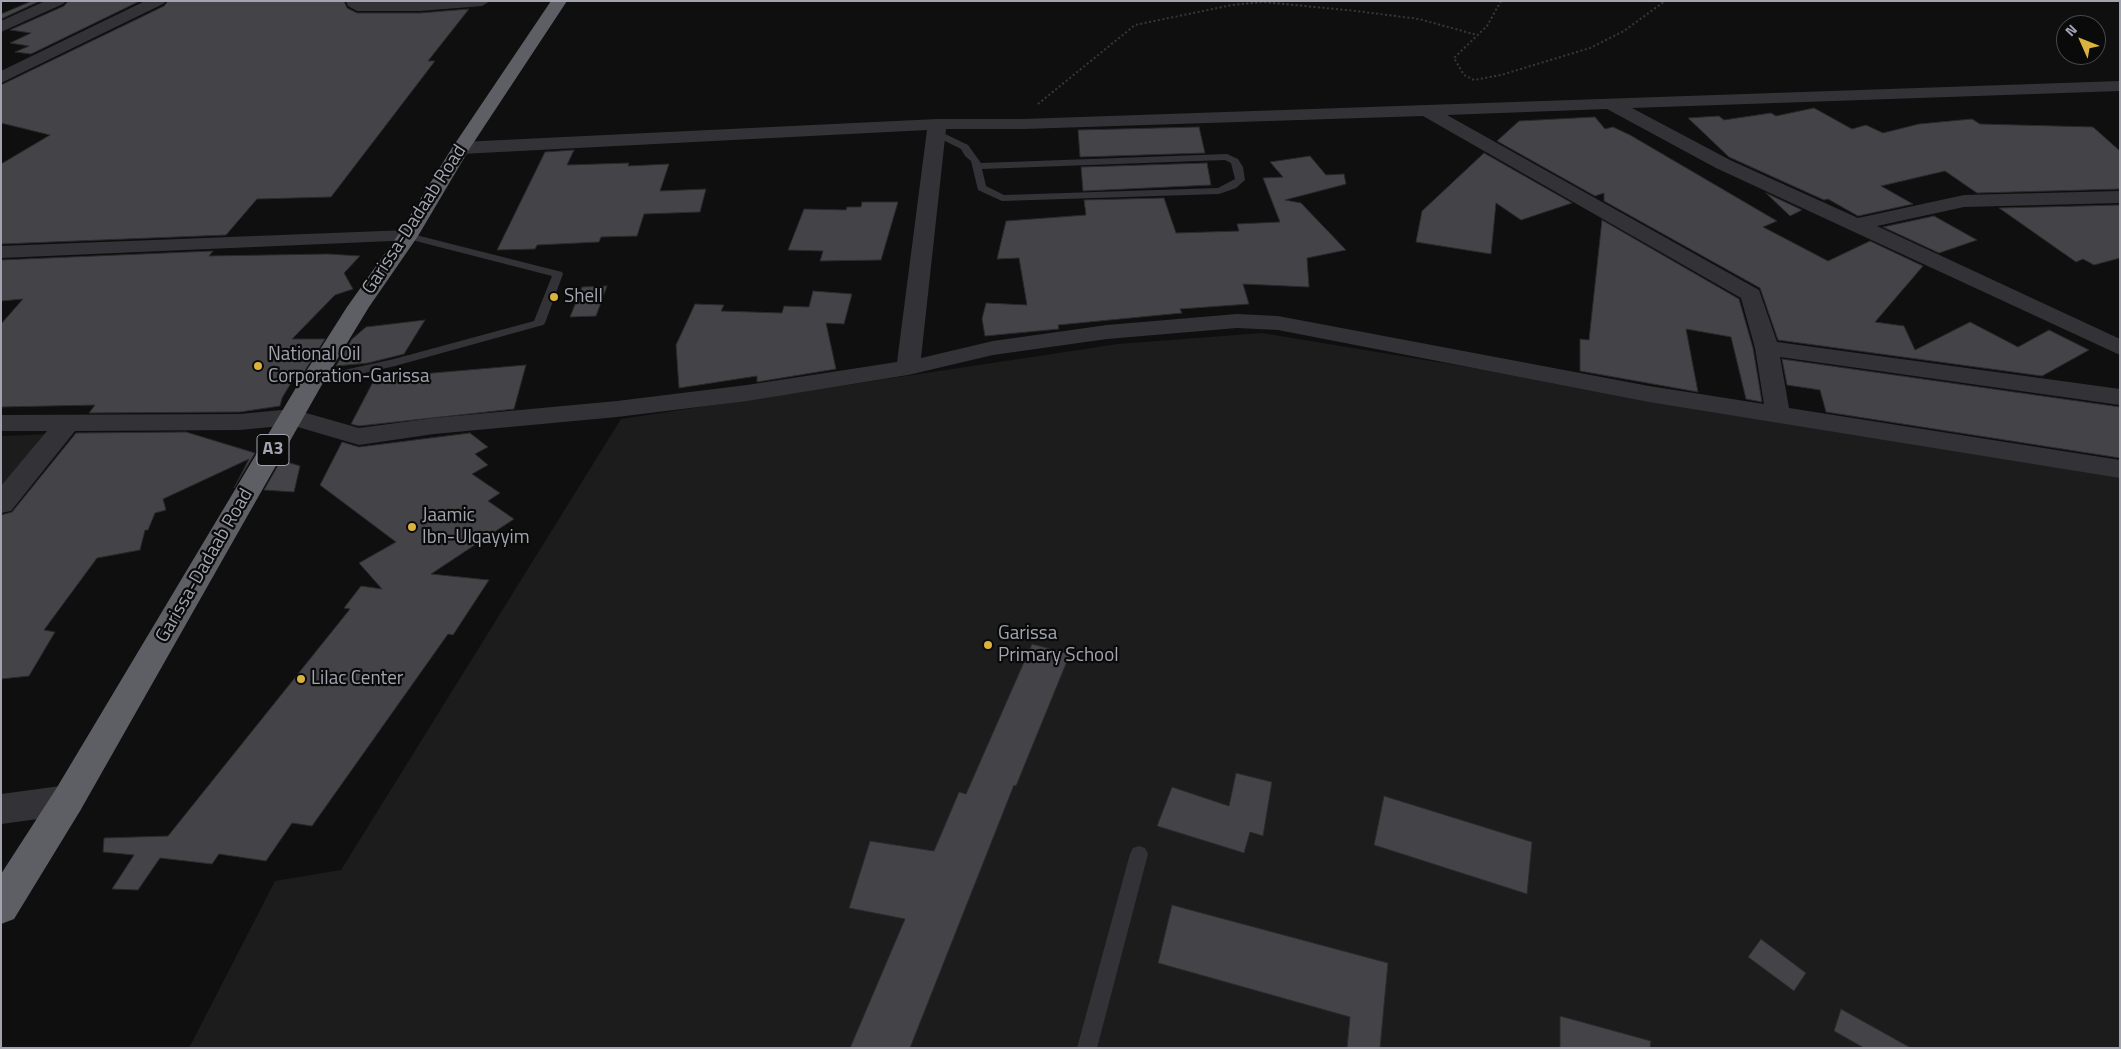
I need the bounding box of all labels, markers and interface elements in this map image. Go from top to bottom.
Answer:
north arrow [2056,15,2106,65]
text: N [2060,19,2081,41]
street label: Garissa-Dadaab Road [358,141,472,299]
place label: Shell [564,286,603,308]
marker: Shell [548,291,560,303]
place label: National Oil Corporation-Garissa [268,344,429,388]
marker: National Oil Corporation-Garissa [252,360,264,372]
road number: A3 [257,434,289,466]
street label: Garissa-Dadaab Road [152,485,258,647]
place label: Jaamic Ibn-Ulqayyim [422,505,530,549]
marker: Jaamic Ibn-Ulqayyim [406,521,418,533]
place label: Garissa Primary School [998,623,1119,667]
marker: Garissa Primary School [982,639,994,651]
place label: Lilac Center [311,668,403,690]
marker: Lilac Center [295,673,307,685]

